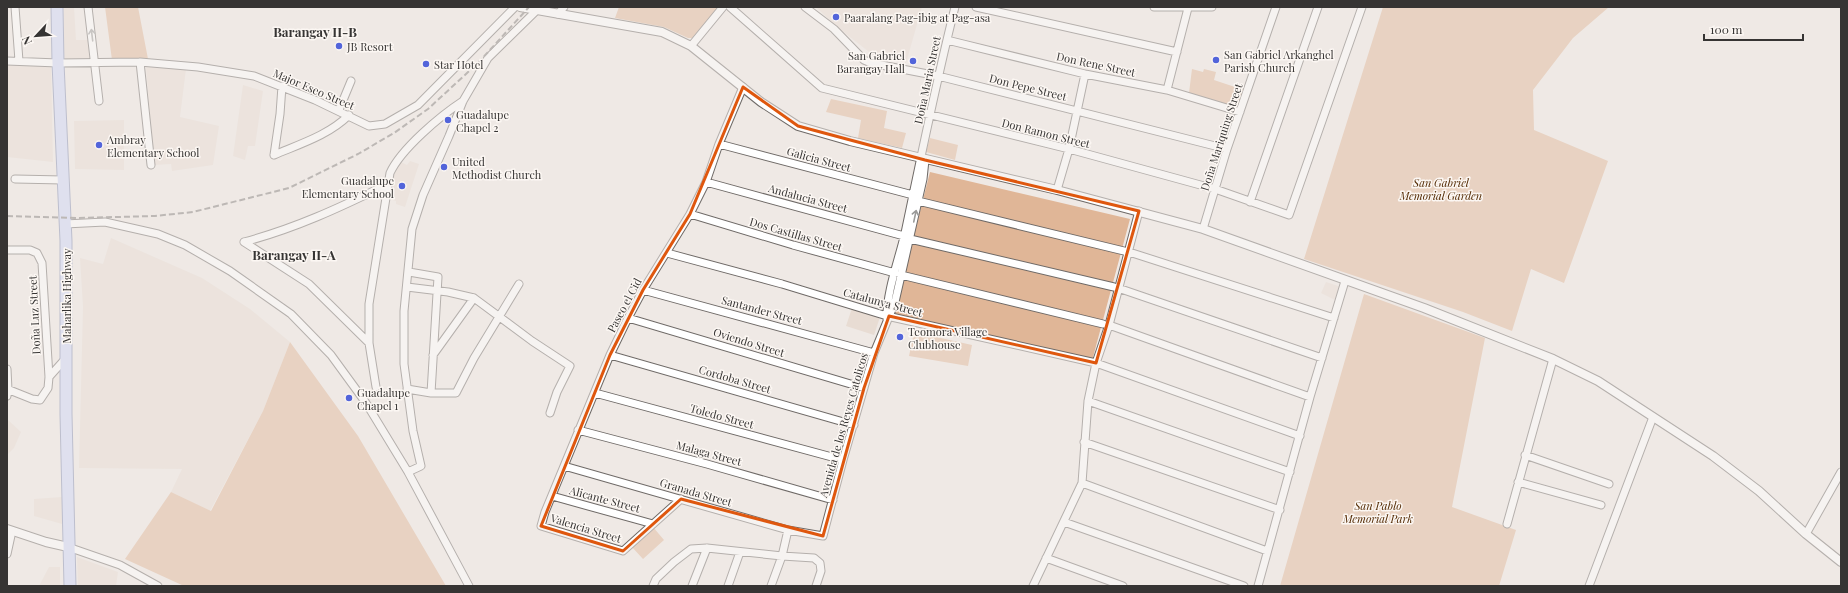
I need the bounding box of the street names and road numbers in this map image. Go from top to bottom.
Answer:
street label: Doña Maria Street [910,35,944,125]
street label: Don Rene Street [1055,48,1137,80]
street label: Major Eseo Street [271,65,357,113]
street label: Don Pepe Street [988,70,1068,104]
street label: Doña Mariquing Street [1197,81,1245,193]
street label: Don Ramon Street [1000,115,1092,151]
street label: Galicia Street [785,143,853,175]
street label: Andalucia Street [766,180,849,216]
street label: Dos Castillas Street [748,214,844,254]
street label: Maharlika Highway [59,248,74,344]
street label: Doña Luz Street [24,275,44,355]
street label: Paseo el Cid [603,275,645,335]
street label: Catalunya Street [842,284,924,320]
street label: Santander Street [720,292,804,328]
street label: Oviendo Street [712,324,786,360]
street label: Avenida de los Reyes Catolicos [815,351,871,500]
street label: Cordoba Street [697,362,773,397]
street label: Toledo Street [688,400,756,432]
street label: Malaga Street [675,437,743,469]
street label: Granada Street [658,475,734,509]
street label: Alicante Street [567,482,642,516]
street label: Valencia Street [548,510,623,546]

